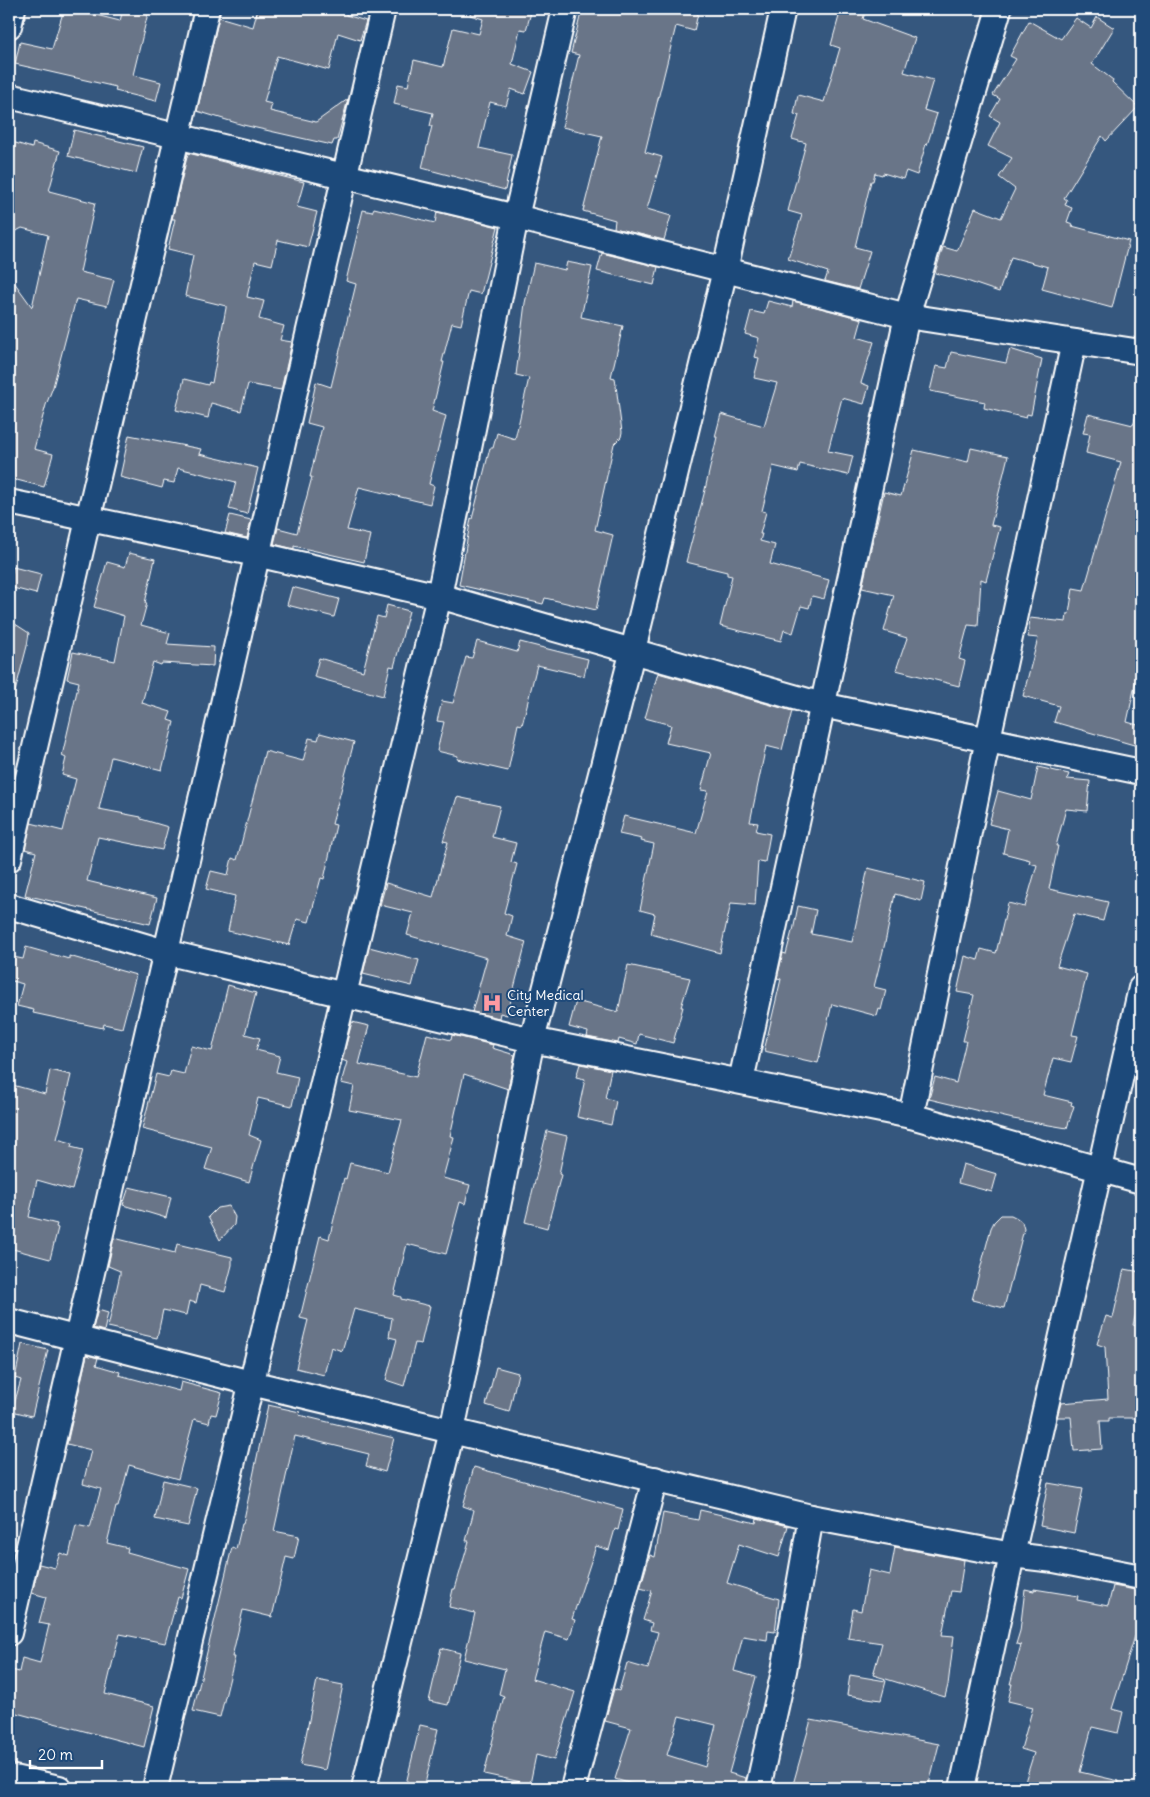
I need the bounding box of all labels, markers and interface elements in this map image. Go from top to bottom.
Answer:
place label: City Medical Center [507,986,584,1020]
hospital icon: City Medical Center [481,992,503,1014]
scale bar [30,1737,102,1769]
text: 20 m [38,1745,73,1764]

